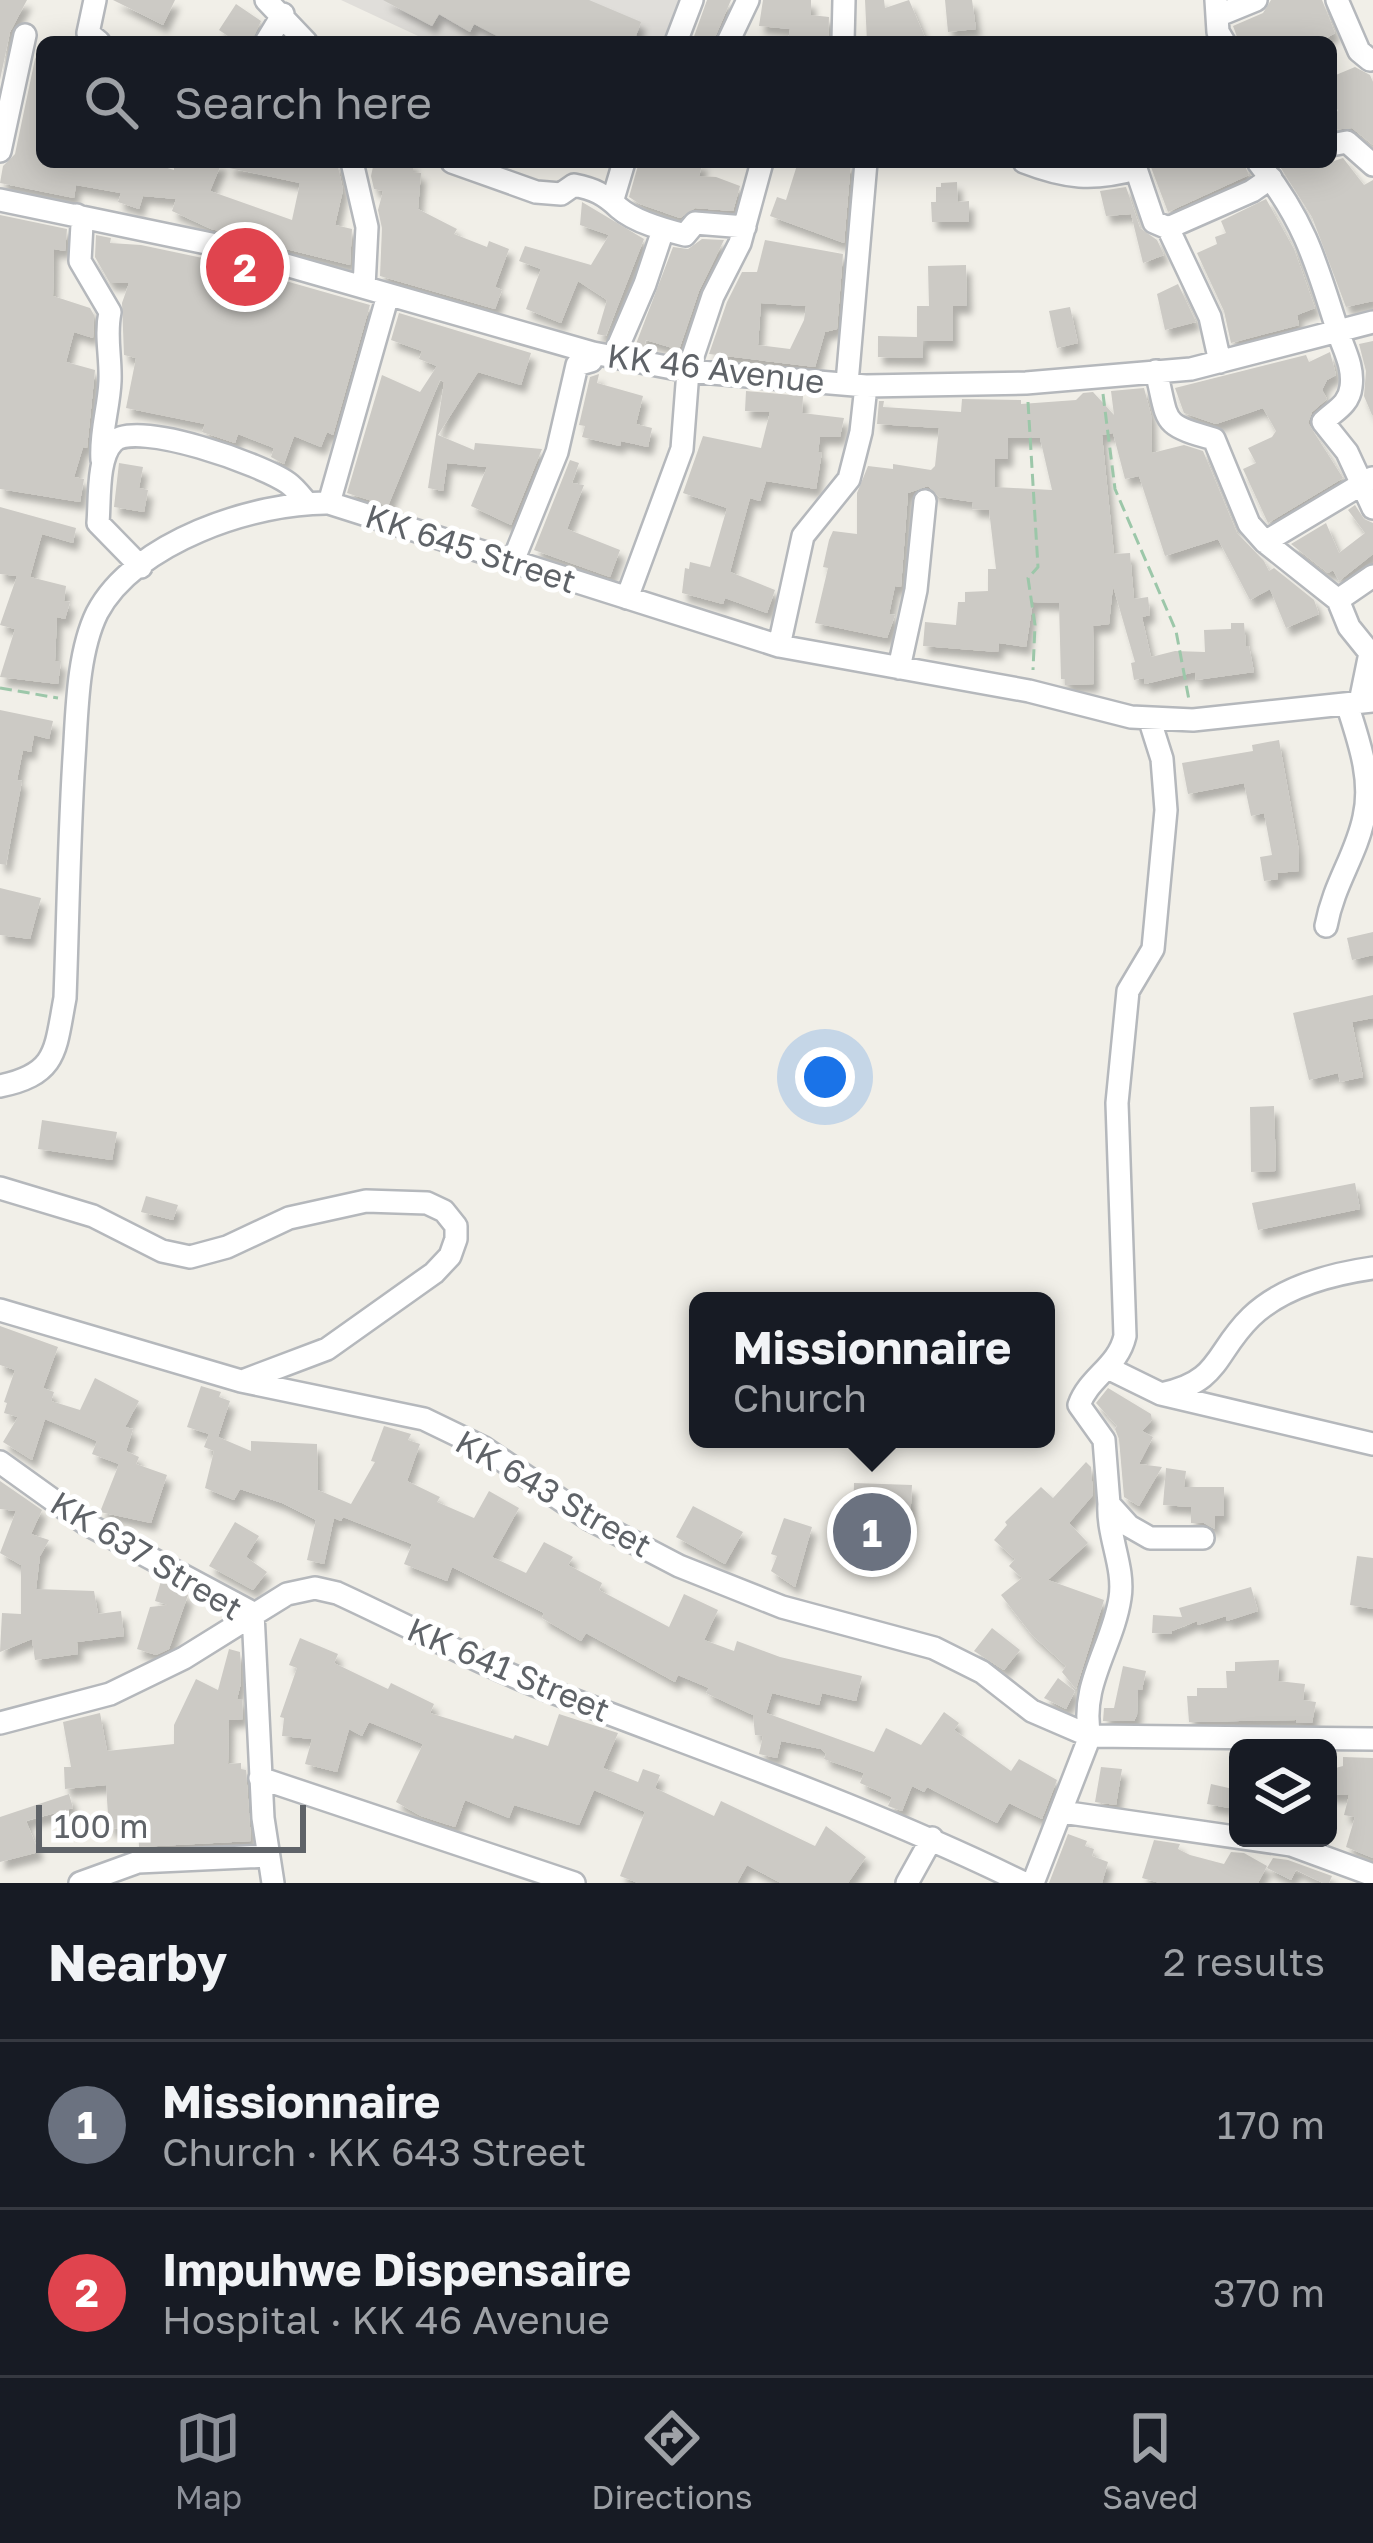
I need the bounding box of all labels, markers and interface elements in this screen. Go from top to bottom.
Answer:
search box [36,36,1337,168]
icon: search [78,69,144,135]
text: Search here [174,75,432,129]
pin: 2 [206,222,284,312]
street label: KK 46 Avenue [605,335,827,401]
street label: KK 645 Street [361,496,581,600]
your location [795,1047,855,1107]
popup [689,1292,1055,1448]
text: Missionnaire [733,1320,1011,1374]
text: Church [733,1374,867,1421]
street label: KK 643 Street [449,1421,659,1565]
street label: KK 637 Street [44,1483,250,1627]
pin: 1 [833,1487,911,1577]
street label: KK 641 Street [402,1609,616,1729]
map controls [1229,1739,1337,1847]
button: layers [1229,1739,1337,1847]
scale bar [36,1799,306,1852]
text: 100 m [54,1806,148,1845]
text: Nearby [48,1931,227,1992]
text: 2 results [1163,1938,1325,1985]
text: Missionnaire [162,2074,440,2128]
text: 1 [77,2101,97,2148]
text: 170 m [1217,2101,1325,2148]
text: Church · KK 643 Street [162,2128,586,2175]
text: Impuhwe Dispensaire [162,2242,631,2296]
text: 2 [75,2269,99,2316]
text: 370 m [1213,2269,1325,2316]
text: Hospital · KK 46 Avenue [162,2296,610,2343]
tab: Map [175,2405,242,2516]
tab: Directions [591,2405,753,2516]
tab: Saved [1102,2405,1198,2516]

